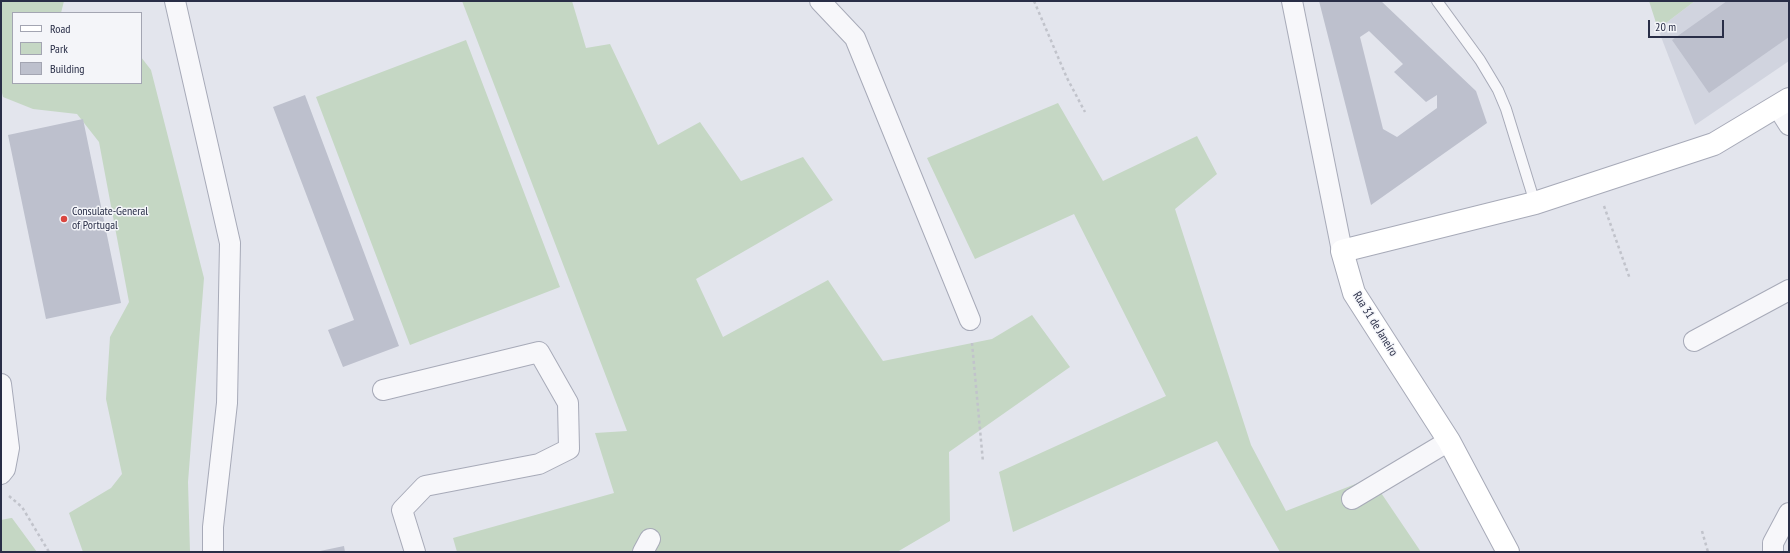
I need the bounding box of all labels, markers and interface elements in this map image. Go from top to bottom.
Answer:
legend [12,12,142,84]
scale bar [1650,12,1726,38]
text: 20 m [1655,19,1676,34]
text: Road [50,21,70,36]
text: Park [50,41,68,56]
text: Building [50,61,85,76]
place label: Consulate-General of Portugal [72,205,148,233]
marker: Consulate-General of Portugal [59,214,69,224]
street label: Rua 31 de Janeiro [1349,289,1401,359]

